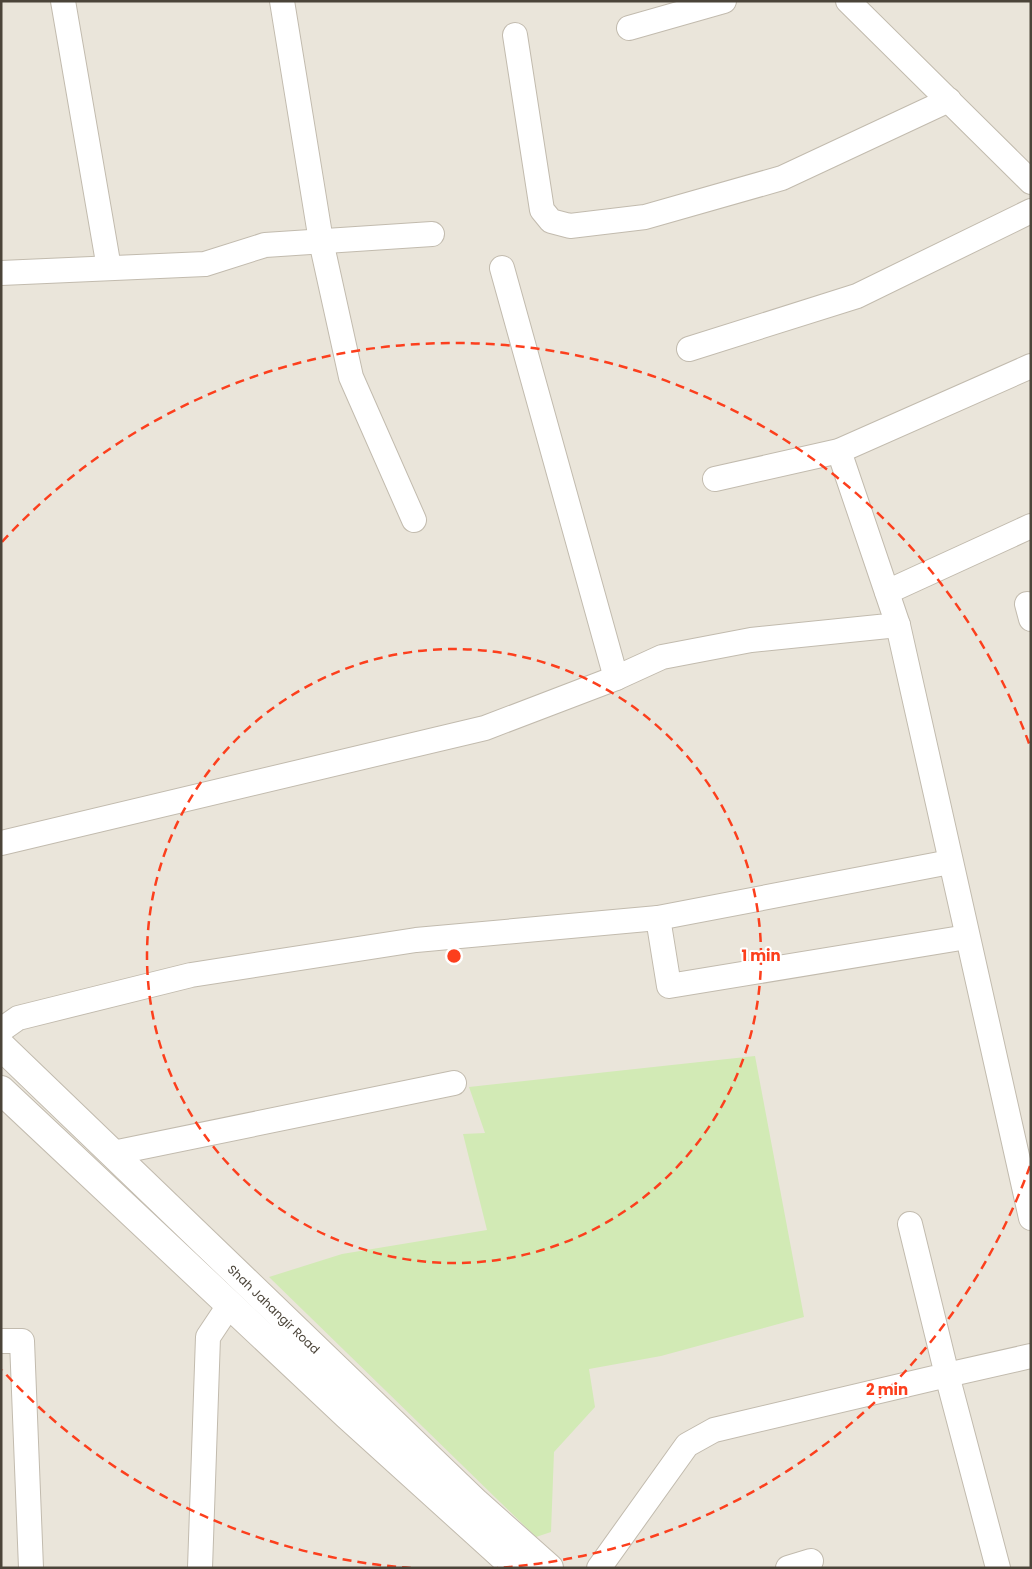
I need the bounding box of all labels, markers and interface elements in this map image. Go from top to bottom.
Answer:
text: 1 min [741,945,781,966]
centre of rings [445,947,463,965]
street label: Shah Jahangir Road [224,1260,324,1357]
text: 2 min [866,1379,908,1400]

